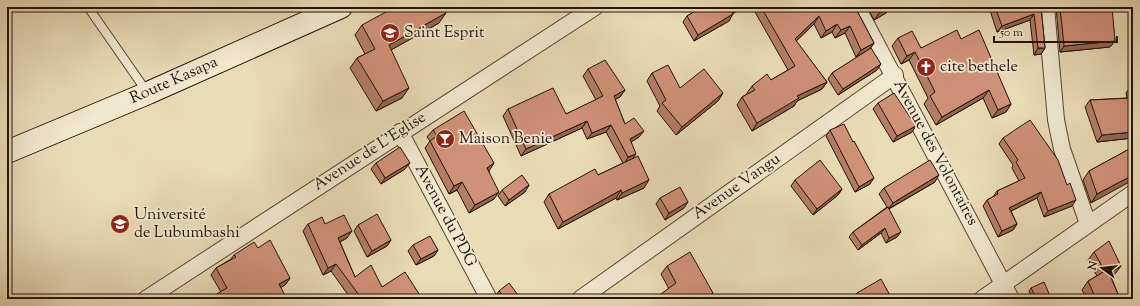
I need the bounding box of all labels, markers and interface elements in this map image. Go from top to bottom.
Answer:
scale bar [994,18,1117,44]
school or university icon: Saint Esprit [379,22,401,44]
place label: Saint Esprit [404,22,485,45]
text: 50 m [999,24,1023,42]
street label: Route Kasapa [126,51,222,111]
church icon: cite bethele [915,56,937,78]
place label: cite bethele [940,56,1018,79]
street label: Avenue des Volontaires [887,76,983,230]
street label: Avenue de L'Eglise [309,107,431,197]
bar icon: Maison Benie [434,128,456,150]
place label: Maison Benie [459,128,552,151]
street label: Avenue Vangu [688,148,786,226]
street label: Avenue du PDG [408,161,482,271]
place label: Université de Lubumbashi [134,204,240,245]
school or university icon: Université de Lubumbashi [109,213,131,235]
north arrow [1082,248,1122,288]
text: N [1084,259,1102,273]

